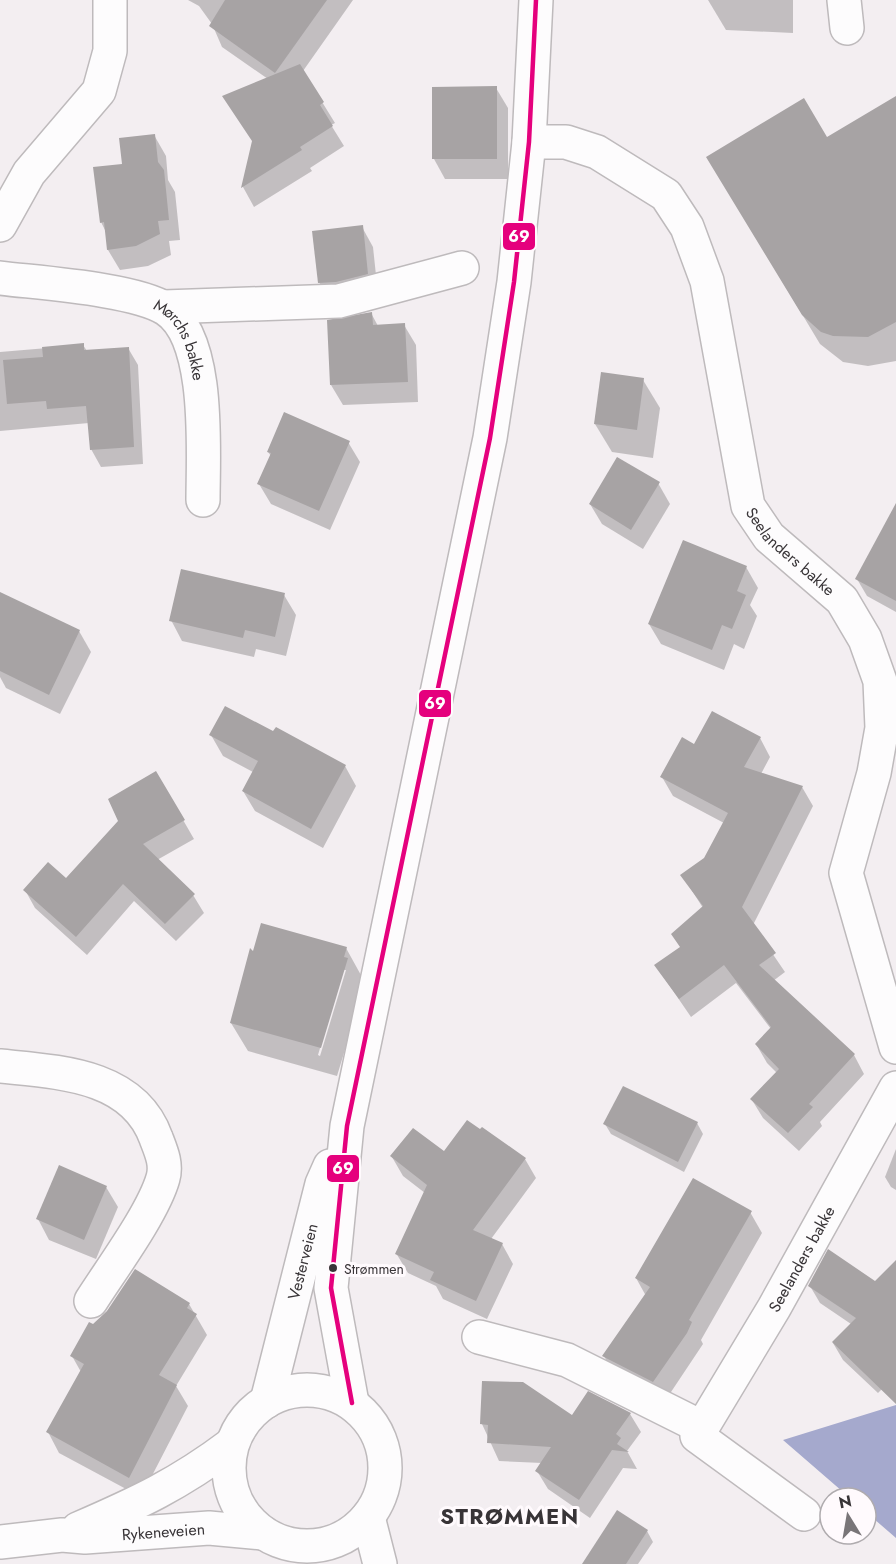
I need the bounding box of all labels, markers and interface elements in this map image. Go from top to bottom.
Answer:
line badge: 69 [502,222,536,251]
text: 69 [508,225,530,248]
street label: Mørchs bakke [150,293,210,382]
street label: Seelanders bakke [740,503,840,601]
line badge: 69 [418,689,452,718]
text: 69 [424,692,446,715]
line badge: 69 [326,1154,360,1183]
text: 69 [332,1157,354,1180]
street label: Seelanders bakke [763,1202,840,1316]
street label: Vesterveien [282,1221,324,1302]
place label: Strømmen [344,1259,404,1279]
marker: Strømmen [327,1262,339,1274]
north arrow [818,1486,878,1546]
text: N [837,1489,854,1514]
district label: STRØMMEN [440,1500,580,1532]
street label: Rykeneveien [121,1517,206,1546]

